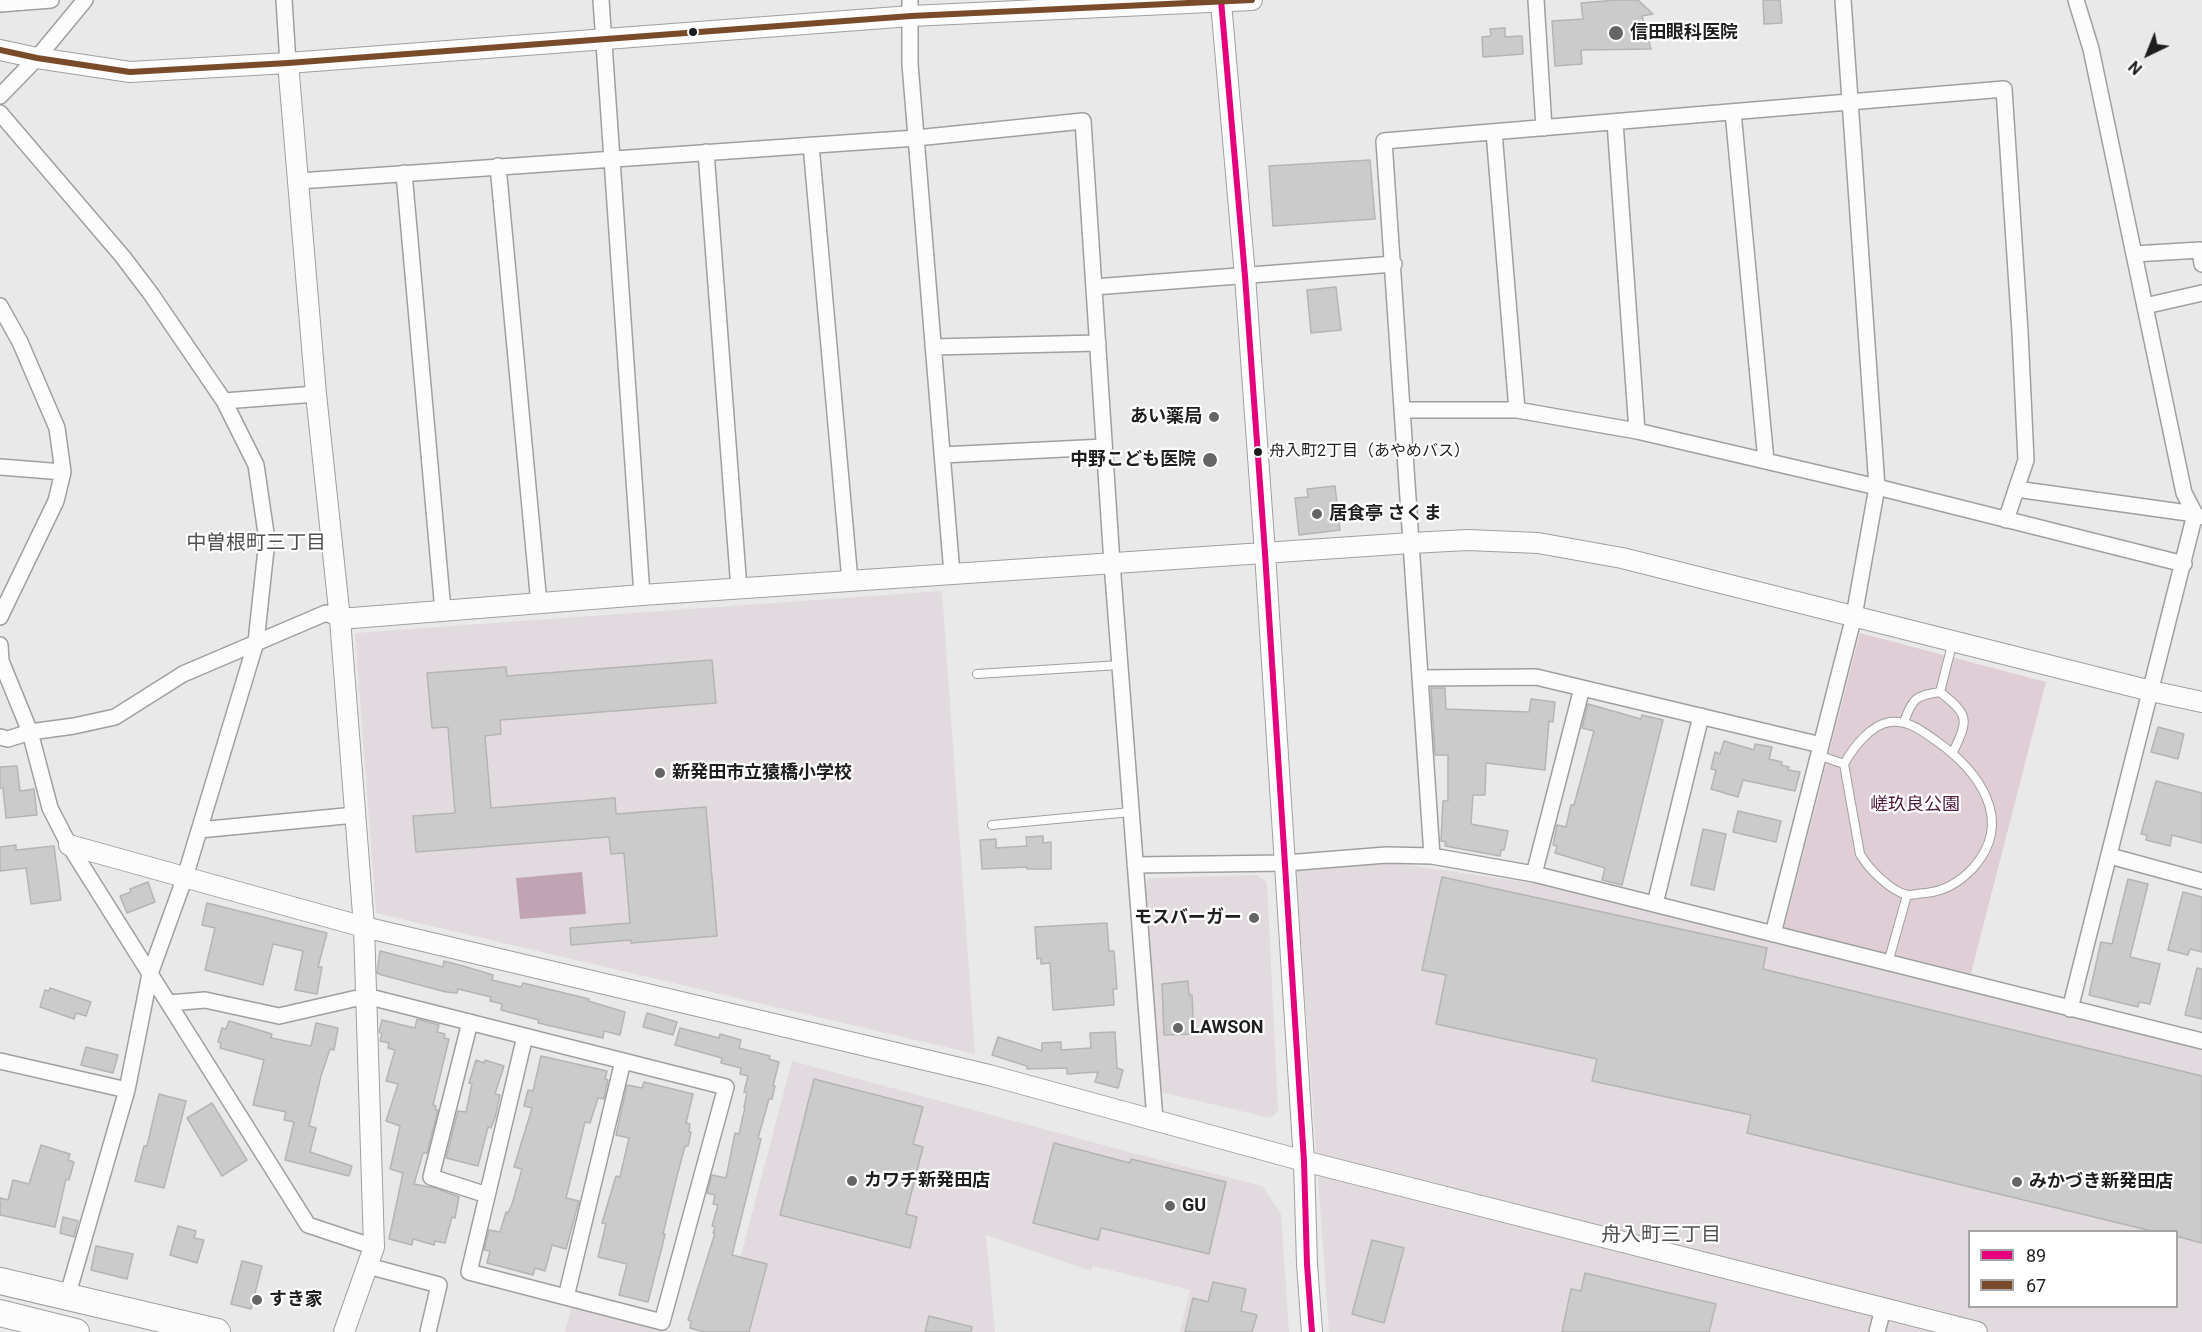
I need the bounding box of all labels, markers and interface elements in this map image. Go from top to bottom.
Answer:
place label: 信田眼科医院 [1630,22,1738,44]
marker: 信田眼科医院 [1607,24,1625,42]
north arrow [2118,24,2178,84]
unlabelled marker [687,26,699,38]
text: N [2125,57,2146,78]
place label: あい薬局 [1130,406,1202,428]
marker: あい薬局 [1207,410,1221,424]
place label: 舟入町2丁目（あやめバス） [1269,442,1470,462]
marker: 舟入町2丁目（あやめバス） [1252,446,1264,458]
place label: 中野こども医院 [1070,449,1196,471]
marker: 中野こども医院 [1201,451,1219,469]
place label: 居食亭 さくま [1329,503,1441,525]
marker: 居食亭 さくま [1310,507,1324,521]
district label: 中曽根町三丁目 [186,532,326,556]
place label: 新発田市立猿橋小学校 [672,762,852,784]
marker: 新発田市立猿橋小学校 [653,766,667,780]
park label: 嵯玖良公園 [1870,794,1960,816]
place label: モスバーガー [1134,907,1242,929]
marker: モスバーガー [1247,911,1261,925]
place label: LAWSON [1190,1017,1264,1039]
marker: LAWSON [1171,1021,1185,1035]
place label: カワチ新発田店 [864,1170,990,1192]
place label: みかづき新発田店 [2029,1171,2173,1193]
marker: カワチ新発田店 [845,1174,859,1188]
marker: みかづき新発田店 [2010,1175,2024,1189]
place label: GU [1182,1195,1206,1217]
marker: GU [1163,1199,1177,1213]
district label: 舟入町三丁目 [1601,1224,1721,1248]
legend [1968,1230,2178,1308]
text: 89 [2026,1245,2046,1266]
text: 67 [2026,1275,2046,1296]
place label: すき家 [269,1289,323,1311]
marker: すき家 [250,1293,264,1307]

